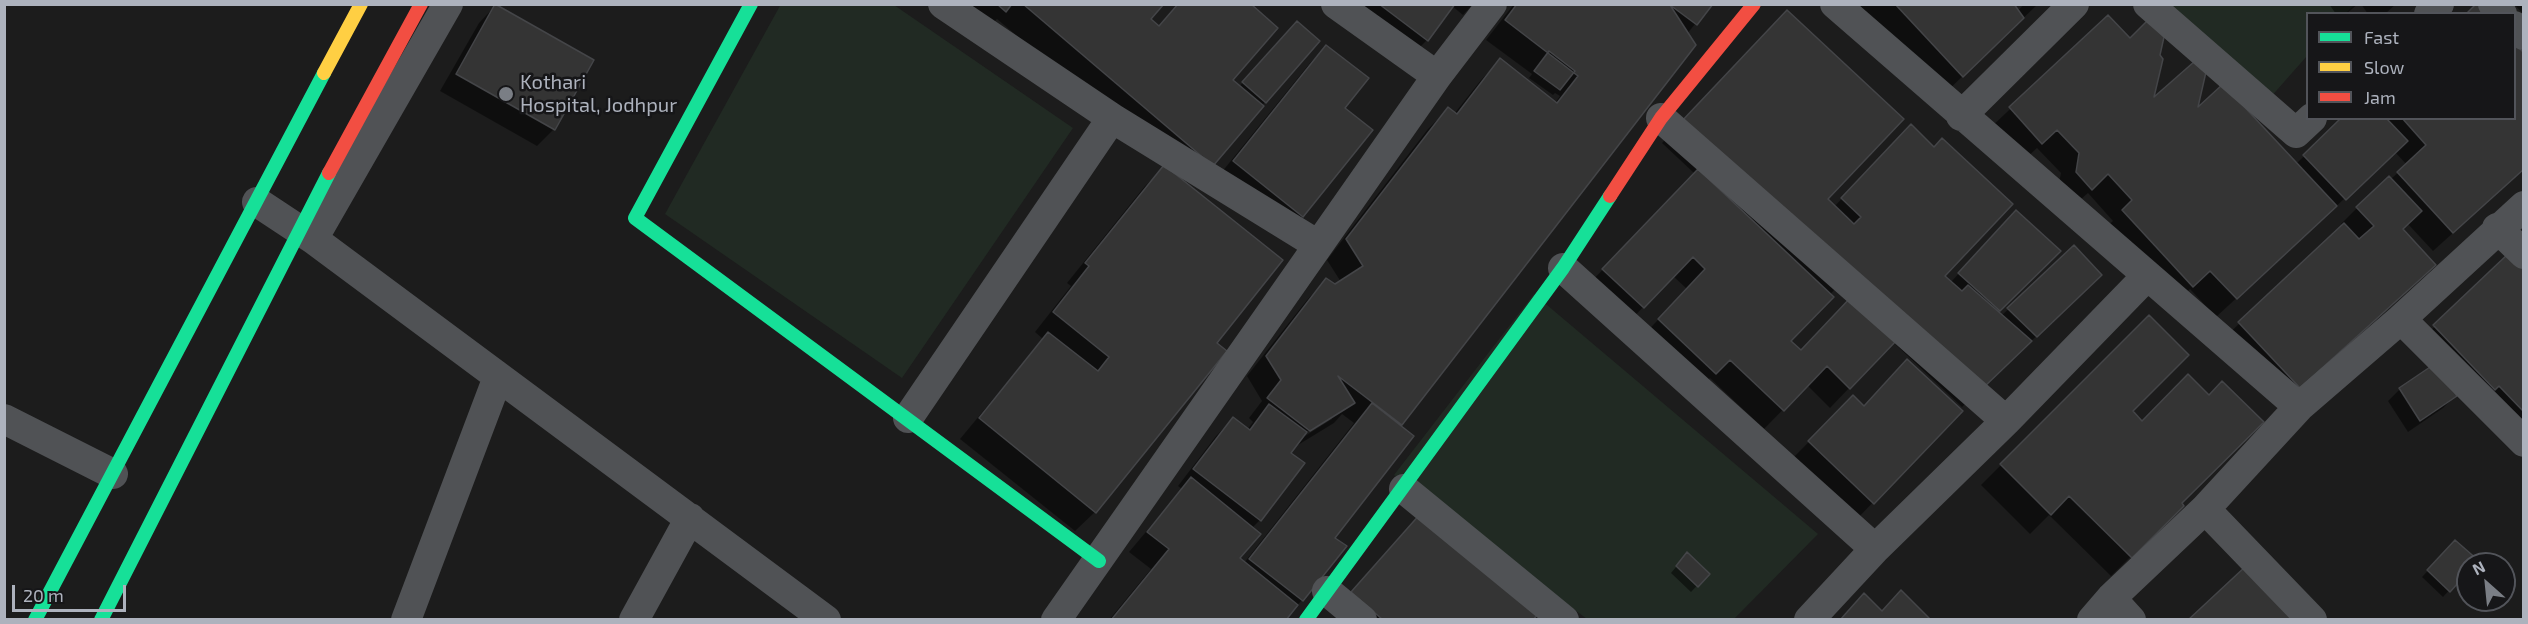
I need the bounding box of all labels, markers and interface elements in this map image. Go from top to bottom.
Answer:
legend [2306,12,2516,120]
text: Fast [2364,26,2399,48]
text: Slow [2364,56,2404,78]
place label: Kothari Hospital, Jodhpur [520,70,677,117]
marker: Kothari Hospital, Jodhpur [497,85,515,103]
text: Jam [2364,86,2396,108]
north arrow [2456,552,2516,612]
text: N [2469,556,2488,578]
scale bar [15,573,129,611]
text: 20 m [23,584,64,606]

